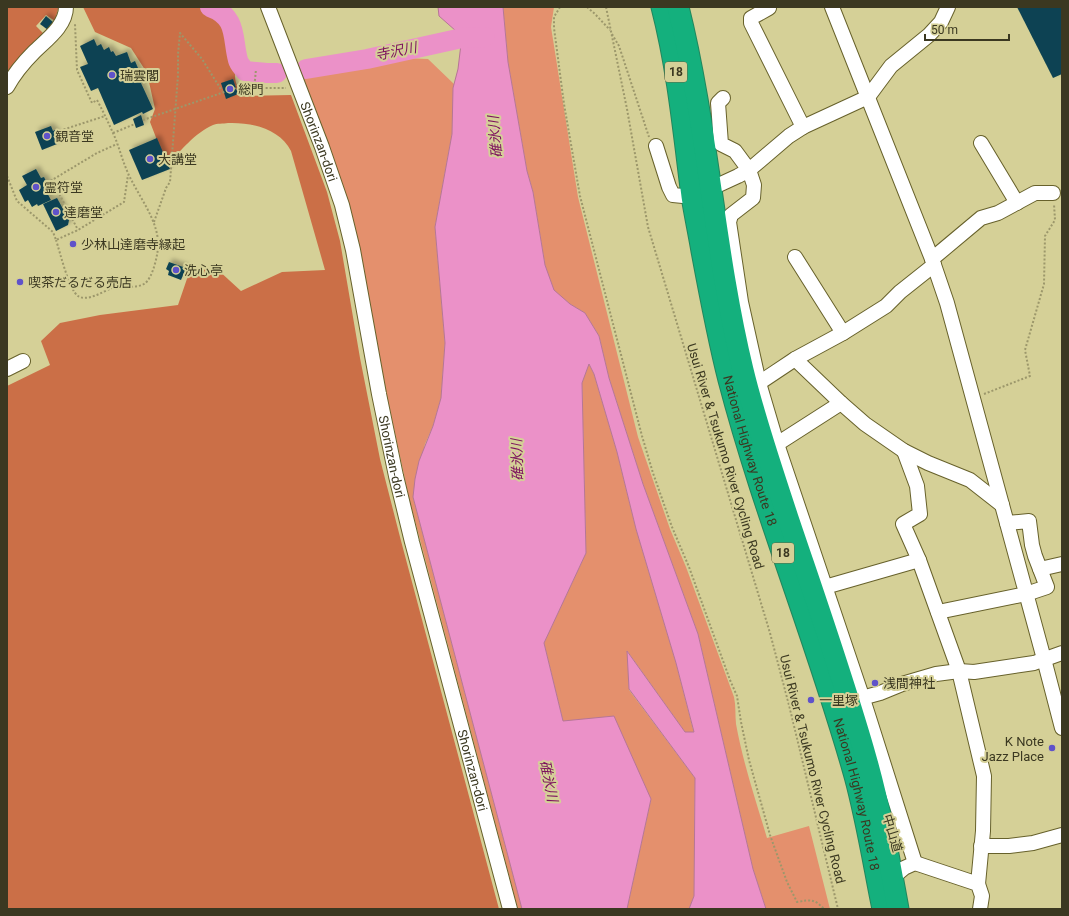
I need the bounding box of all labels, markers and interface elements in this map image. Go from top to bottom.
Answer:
scale bar [925,16,1009,42]
text: 50 m [931,23,958,37]
water label: 寺沢川 [374,39,420,63]
road number: 18 [665,62,687,82]
place label: 瑞雲閣 [120,68,159,83]
marker: 瑞雲閣 [107,70,117,80]
place label: 総門 [238,82,264,97]
marker: 総門 [225,84,235,94]
street label: Shorinzan-dori [297,100,340,183]
water label: 碓氷川 [485,113,505,159]
place label: 観音堂 [55,129,94,144]
marker: 観音堂 [42,131,52,141]
place label: 大講堂 [158,152,197,167]
marker: 大講堂 [145,154,155,164]
place label: 霊符堂 [44,180,83,195]
marker: 霊符堂 [31,182,41,192]
place label: 達磨堂 [64,205,103,220]
marker: 達磨堂 [51,207,61,217]
place label: 少林山達磨寺縁起 [81,237,185,252]
marker: 少林山達磨寺縁起 [68,239,78,249]
place label: 洗心亭 [184,263,223,278]
marker: 洗心亭 [171,265,181,275]
place label: 喫茶だるだる売店 [28,275,132,290]
marker: 喫茶だるだる売店 [15,277,25,287]
street label: Usui River & Tsukumo River Cycling Road [684,341,767,571]
street label: National Highway Route 18 [720,374,780,528]
street label: Shorinzan-dori [376,414,408,499]
water label: 碓氷川 [508,437,526,481]
road number: 18 [772,543,794,563]
street label: Usui River & Tsukumo River Cycling Road [777,653,848,885]
place label: 浅間神社 [883,676,935,691]
marker: 浅間神社 [870,678,880,688]
place label: 一里塚 [819,693,858,708]
marker: 一里塚 [806,695,816,705]
street label: National Highway Route 18 [830,716,882,872]
street label: Shorinzan-dori [454,728,491,813]
place label: K Note Jazz Place [982,734,1044,764]
marker: K Note Jazz Place [1047,743,1057,753]
water label: 碓氷川 [537,759,561,805]
street label: 中山道 [880,812,905,854]

